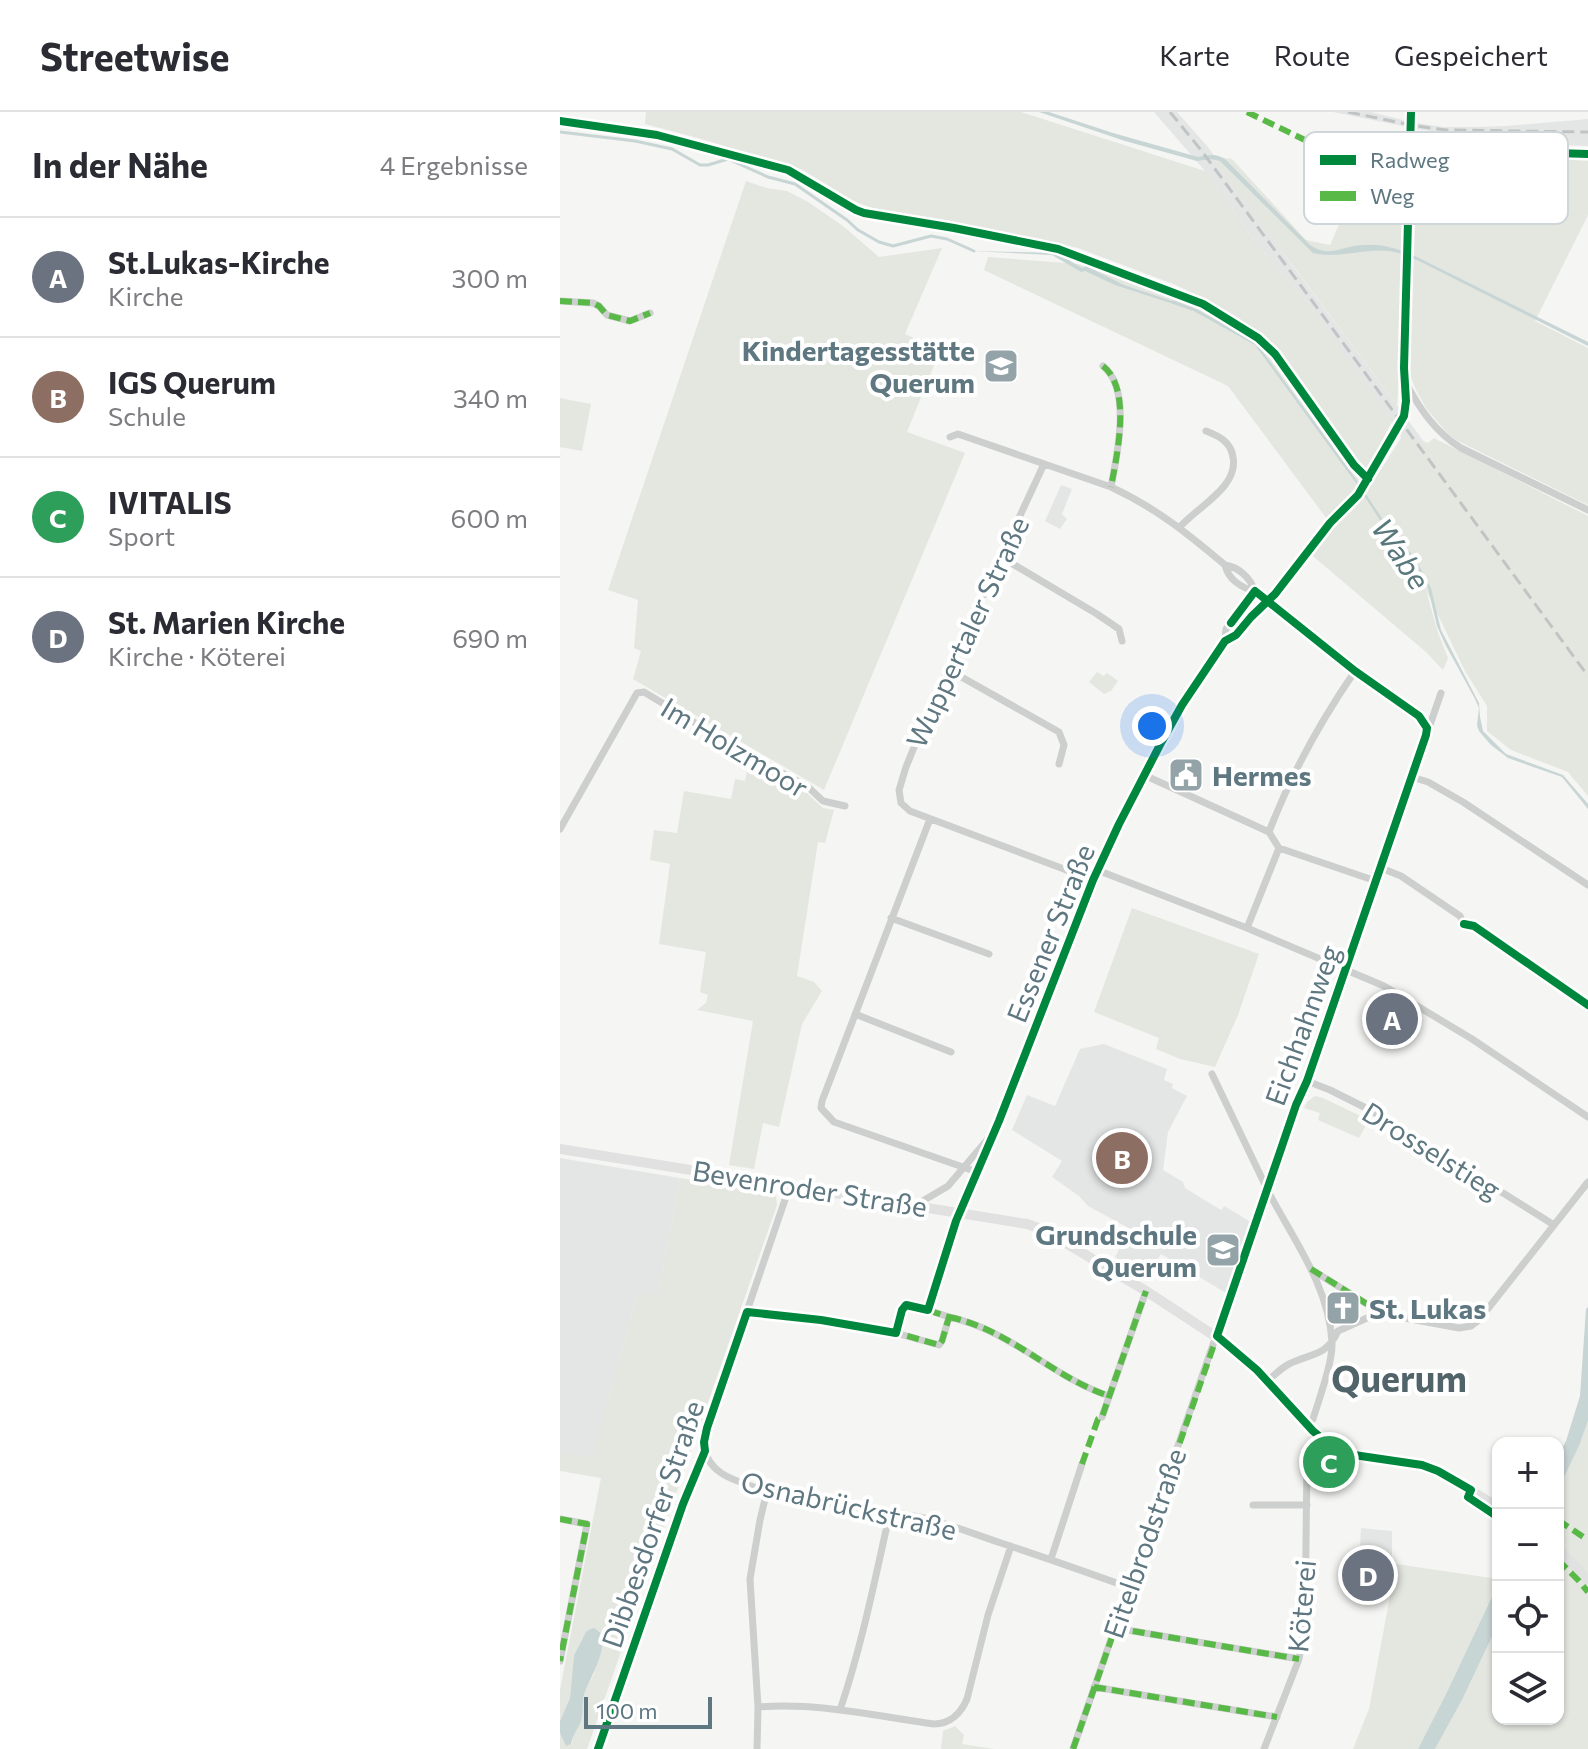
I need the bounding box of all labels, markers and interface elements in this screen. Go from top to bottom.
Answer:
text: Streetwise [40,32,229,79]
text: Karte [1159,38,1230,72]
text: Route [1274,38,1350,72]
text: Gespeichert [1394,38,1548,72]
legend [1304,132,1568,224]
text: In der Nähe [32,143,208,185]
text: Radweg [1370,146,1450,173]
text: 4 Ergebnisse [380,149,528,180]
text: Weg [1370,182,1415,209]
text: St.Lukas-Kirche [108,243,330,280]
text: A [49,262,67,293]
text: 300 m [452,262,528,293]
text: Kirche [108,280,184,311]
place label: Kindertagesstätte Querum [742,333,975,399]
school or university icon: Kindertagesstätte Querum [982,347,1020,385]
text: IGS Querum [108,363,276,400]
text: B [49,382,67,413]
text: 340 m [453,382,528,413]
text: Schule [108,400,186,431]
text: IVITALIS [108,483,231,520]
text: C [49,502,67,533]
text: 600 m [451,502,528,533]
water label: Wabe [1365,510,1439,596]
street label: Wuppertaler Straße [898,511,1036,753]
text: Sport [108,520,175,551]
text: St. Marien Kirche [108,603,345,640]
text: D [48,622,68,653]
text: 690 m [452,622,528,653]
text: Kirche · Köterei [108,640,286,671]
street label: Im Holzmoor [655,690,815,804]
your location [1132,706,1172,746]
public building icon: Hermes [1167,756,1205,794]
place label: Hermes [1212,758,1312,792]
street label: Essener Straße [999,839,1101,1027]
street label: Eichhahnweg [1257,940,1347,1110]
pin: A [1366,989,1418,1049]
street label: Drosselstieg [1357,1094,1507,1206]
pin: B [1096,1128,1148,1188]
street label: Bevenroder Straße [690,1153,930,1223]
place label: Grundschule Querum [1035,1217,1197,1283]
school or university icon: Grundschule Querum [1204,1231,1242,1269]
church icon: St. Lukas [1324,1289,1362,1327]
place label: St. Lukas [1369,1291,1486,1325]
district label: Querum [1331,1355,1467,1399]
street label: Dibbesdorfer Straße [594,1396,710,1652]
pin: C [1303,1432,1355,1492]
map controls [1492,1437,1564,1725]
button: + [1492,1437,1564,1509]
street label: Eitelbrodstraße [1096,1444,1192,1642]
street label: Osnabrückstraße [738,1464,960,1546]
button: − [1492,1509,1564,1581]
pin: D [1342,1545,1394,1605]
street label: Köterei [1280,1558,1322,1654]
button: locate [1492,1581,1564,1653]
button: layers [1492,1653,1564,1725]
scale bar [584,1693,712,1729]
text: 100 m [596,1697,658,1724]

